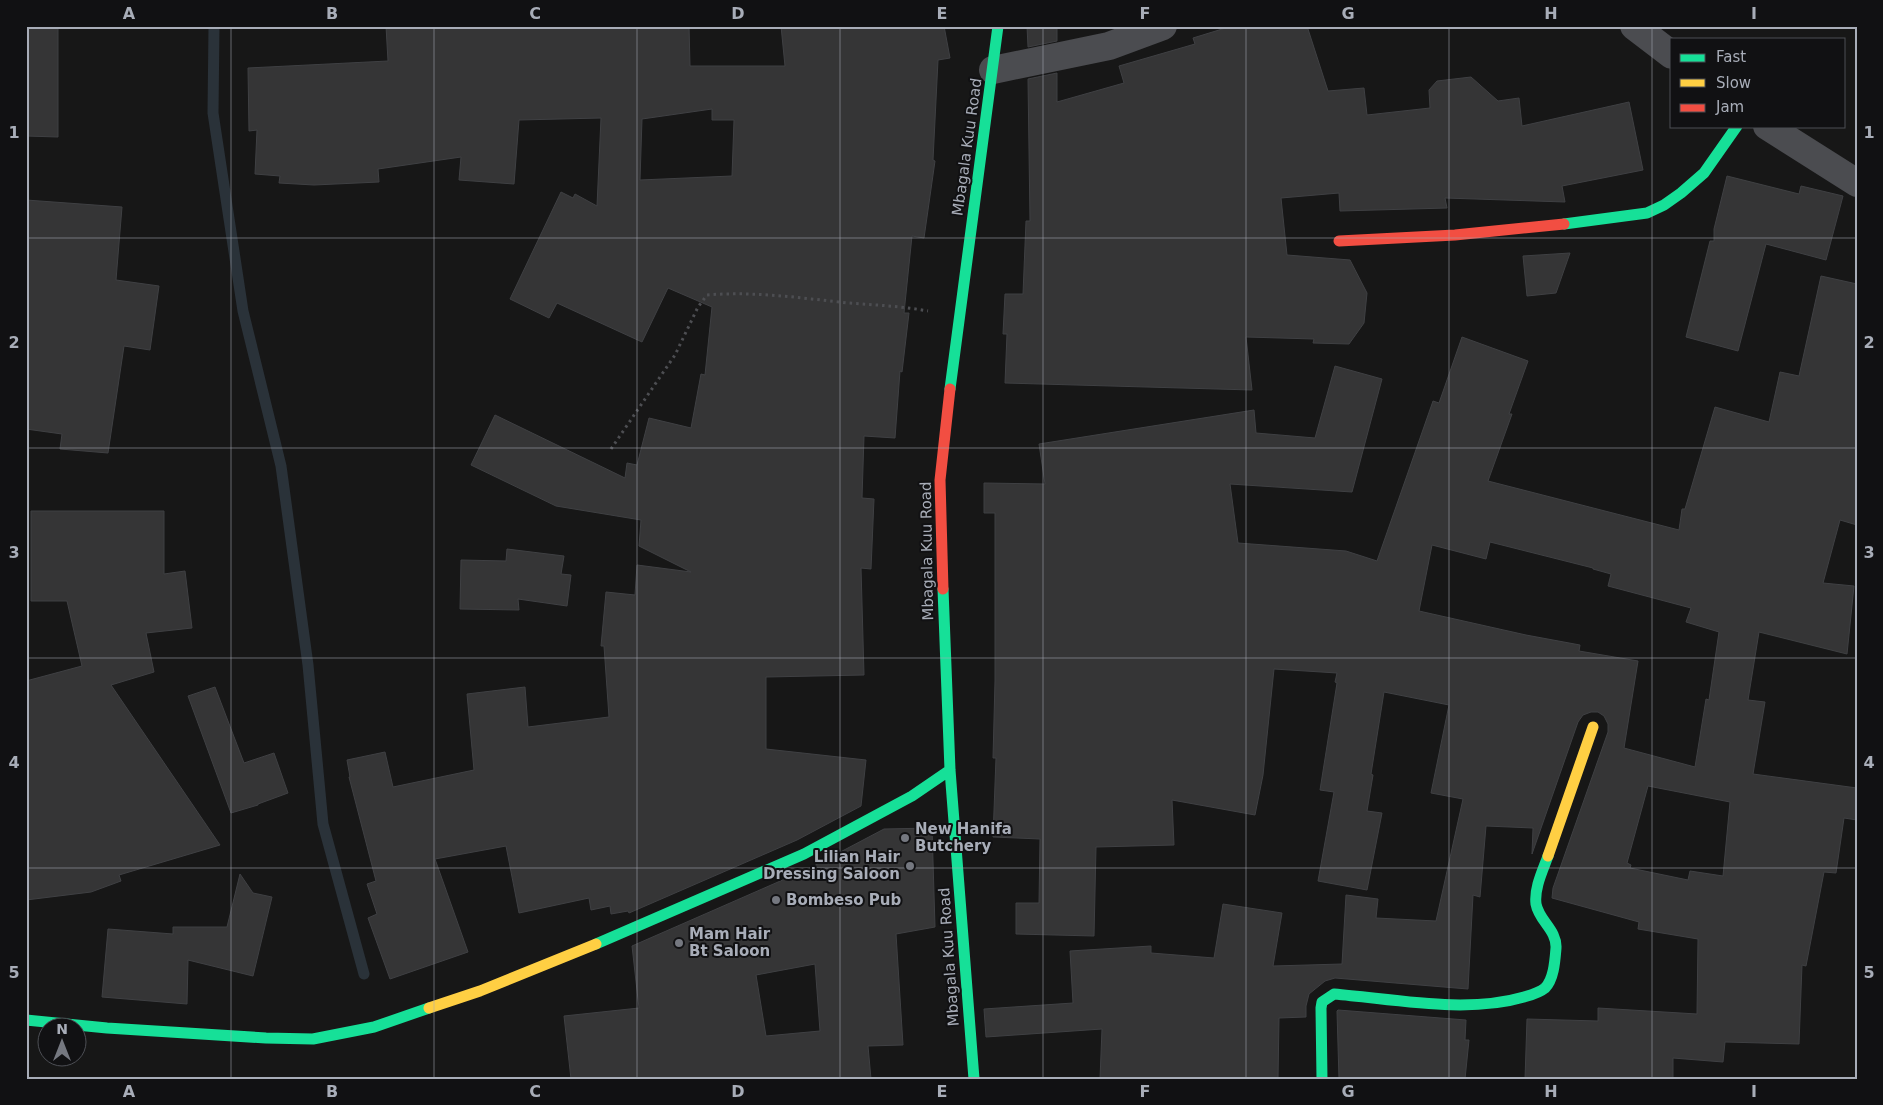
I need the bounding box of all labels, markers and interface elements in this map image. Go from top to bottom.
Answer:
text: A [123,4,136,23]
text: B [326,4,338,23]
text: C [529,4,541,23]
text: D [731,4,745,23]
text: E [937,4,947,23]
text: F [1140,4,1150,23]
text: G [1341,4,1355,23]
text: H [1544,4,1558,23]
text: I [1751,4,1757,23]
legend [1670,38,1846,128]
text: Fast [1716,48,1746,66]
text: Slow [1716,74,1751,92]
street label: Mbagala Kuu Road [948,77,986,217]
text: Jam [1715,98,1744,116]
text: 1 [8,123,20,142]
text: 1 [1863,123,1875,142]
text: 2 [8,333,20,352]
text: 2 [1863,333,1875,352]
street label: Mbagala Kuu Road [917,481,937,621]
text: 3 [8,543,20,562]
text: 3 [1863,543,1875,562]
text: 4 [8,753,20,772]
text: 4 [1863,753,1875,772]
place label: New Hanifa Butchery [915,820,1012,855]
marker: New Hanifa Butchery [899,832,911,844]
place label: Lilian Hair Dressing Saloon [763,848,901,883]
marker: Lilian Hair Dressing Saloon [904,860,916,872]
street label: Mbagala Kuu Road [935,887,963,1027]
place label: Bombeso Pub [786,891,901,909]
marker: Bombeso Pub [770,894,782,906]
place label: Mam Hair Bt Saloon [689,925,771,960]
marker: Mam Hair Bt Saloon [673,937,685,949]
text: 5 [8,963,20,982]
text: 5 [1863,963,1875,982]
north arrow [38,1018,88,1068]
text: N [56,1021,68,1037]
text: A [123,1082,136,1101]
text: B [326,1082,338,1101]
text: C [529,1082,541,1101]
text: D [731,1082,745,1101]
text: E [937,1082,947,1101]
text: F [1140,1082,1150,1101]
text: G [1341,1082,1355,1101]
text: H [1544,1082,1558,1101]
text: I [1751,1082,1757,1101]

